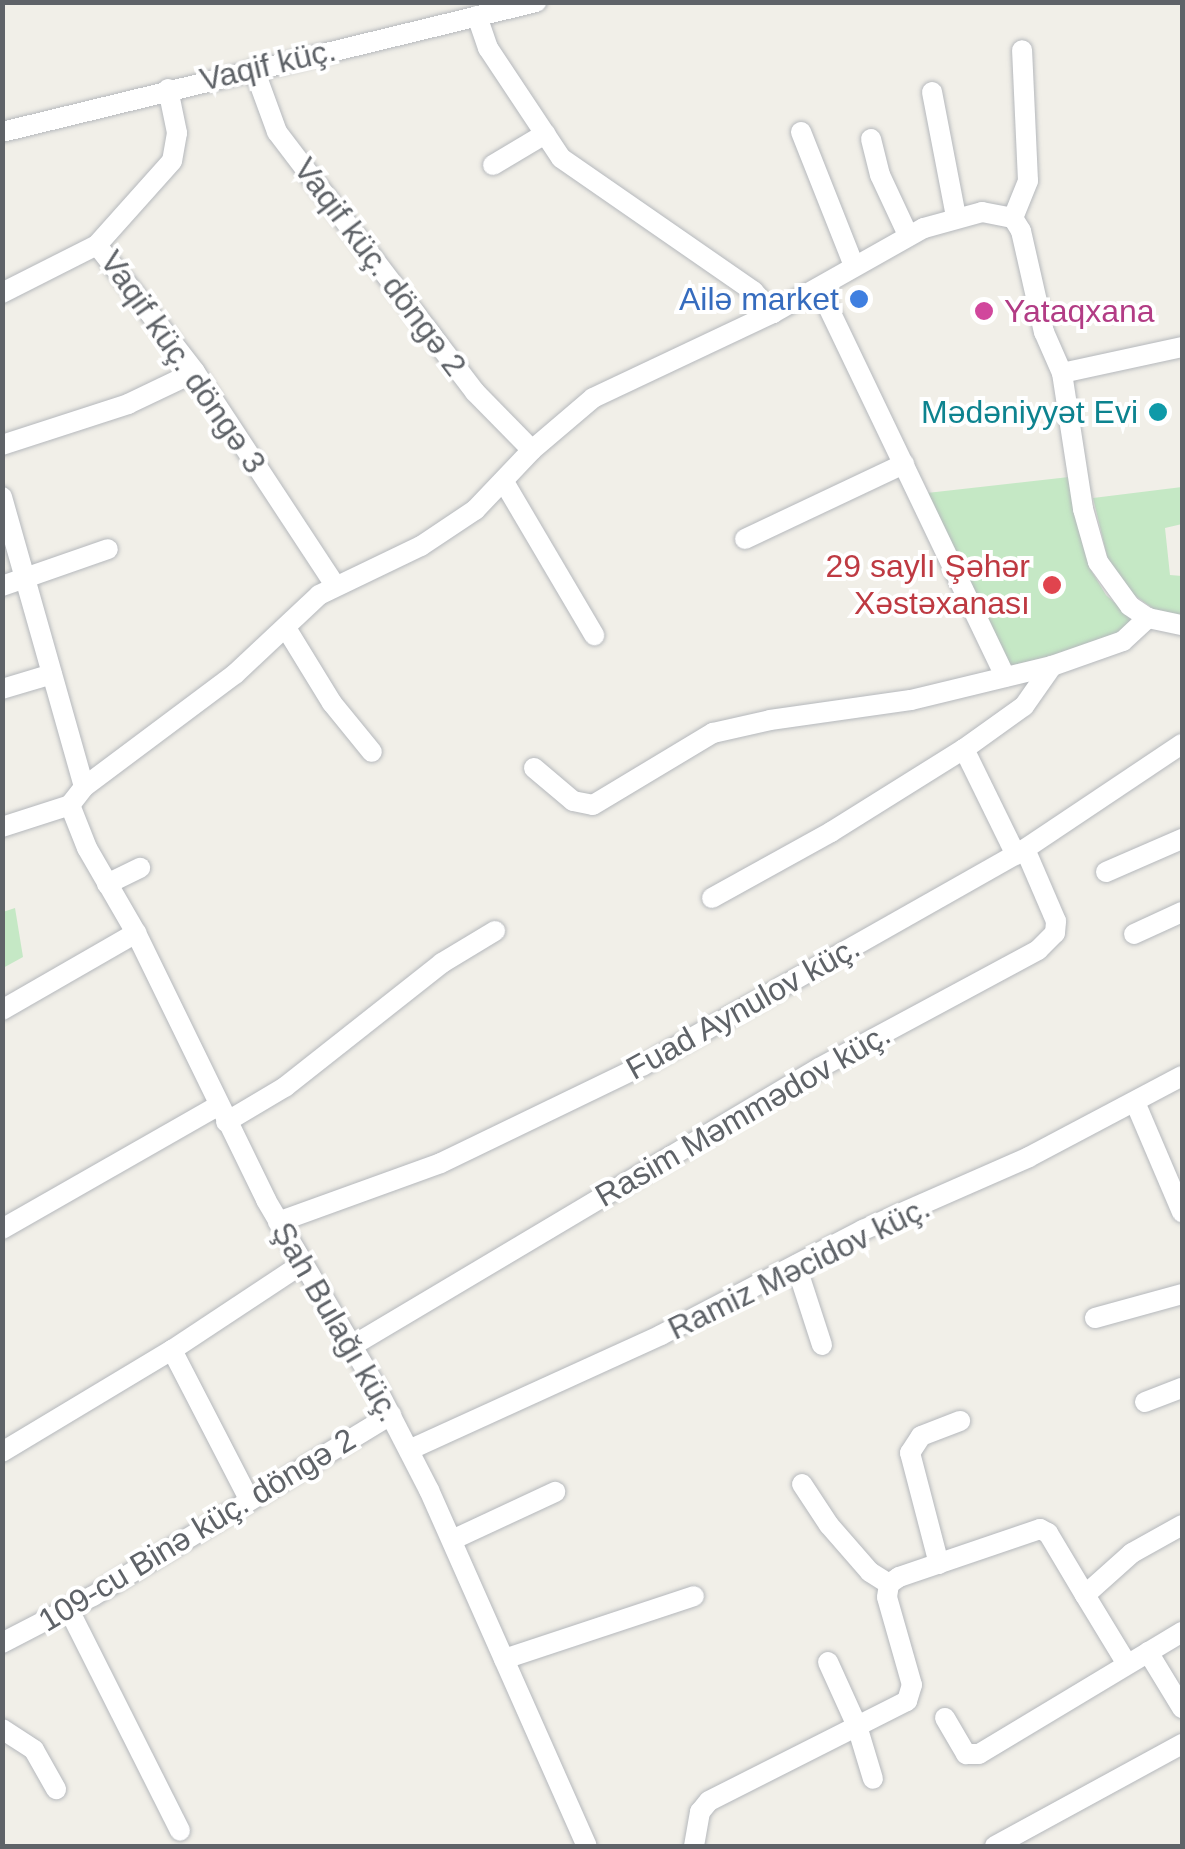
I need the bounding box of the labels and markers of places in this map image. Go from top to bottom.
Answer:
place label: Ailә market [679,280,839,318]
marker: Ailә market [848,288,870,310]
place label: Yataqxana [1004,292,1155,330]
marker: Yataqxana [973,300,995,322]
place label: Mədəniyyət Evi [921,393,1138,431]
marker: Mədəniyyət Evi [1147,401,1169,423]
place label: 29 saylı Şəhər Xəstəxanası [825,548,1030,623]
marker: 29 saylı Şəhər Xəstəxanası [1039,572,1065,598]

